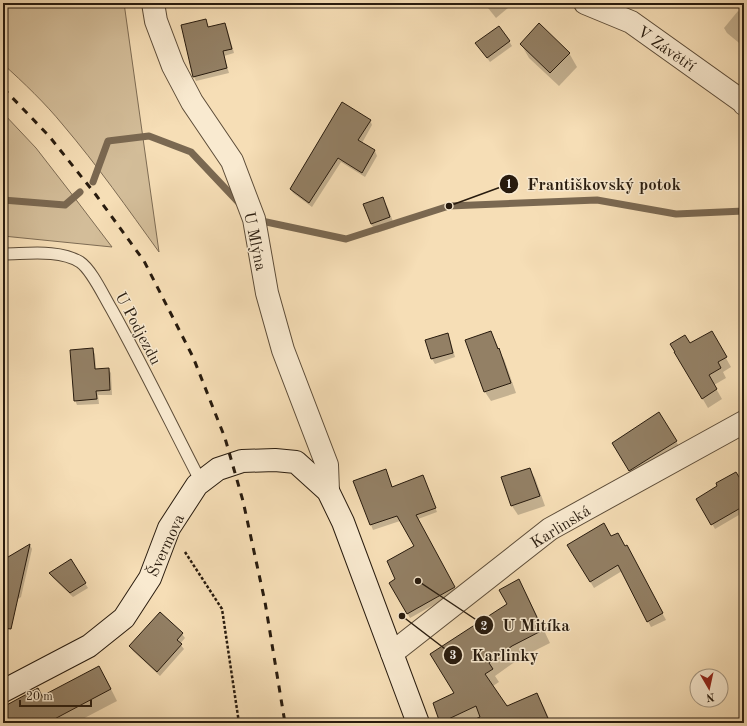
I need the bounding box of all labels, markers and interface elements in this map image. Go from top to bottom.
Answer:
street label: V Závětří [634,24,698,76]
callout: Františkovský potok [499,169,689,198]
text: Františkovský potok [527,177,681,194]
text: 1 [506,179,512,191]
street label: U Mlýna [240,211,268,272]
street label: U Podjezdu [111,290,163,368]
street label: Karlinská [528,503,594,552]
street label: Švermova [141,510,188,580]
callout: U Mitíka [474,611,578,640]
text: U Mitíka [502,618,570,635]
text: 2 [481,621,488,633]
callout: Karlinky [443,641,547,670]
text: Karlinky [471,648,539,665]
text: 3 [450,650,457,662]
north arrow [689,668,729,708]
scale bar [20,682,91,708]
text: N [705,690,715,703]
text: 20 m [26,691,53,703]

